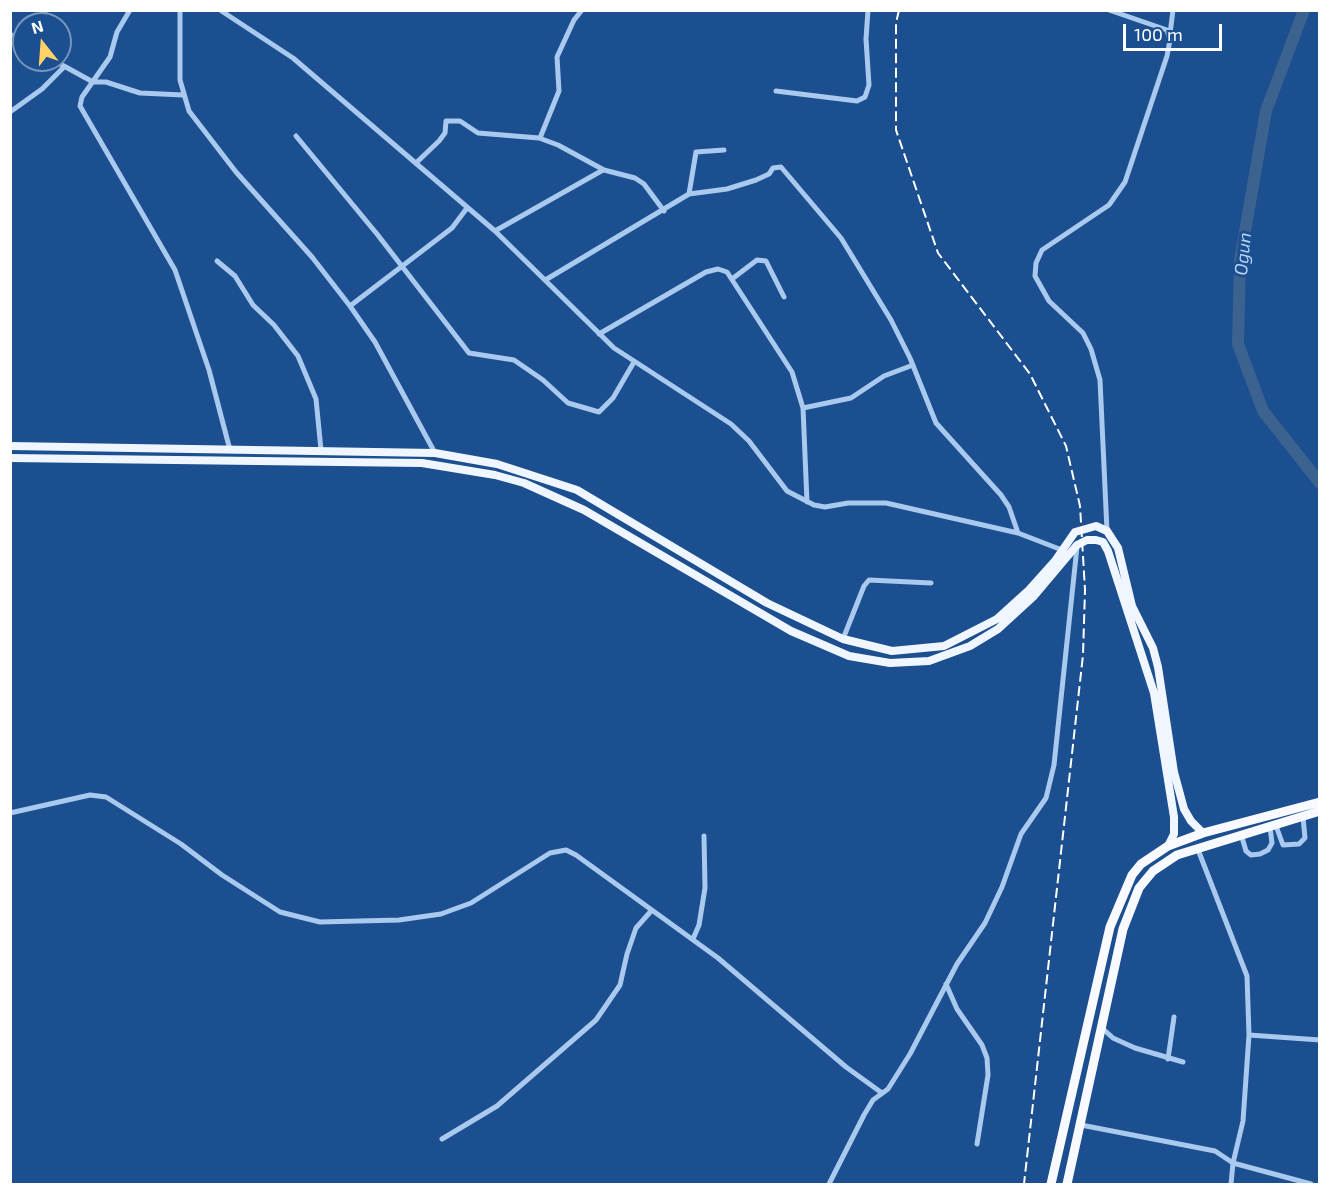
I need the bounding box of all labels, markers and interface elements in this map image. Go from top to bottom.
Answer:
north arrow [12,12,72,72]
scale bar [1126,12,1225,50]
text: N [29,15,45,37]
text: 100 m [1134,23,1183,45]
water label: Ogun [1230,232,1256,276]

